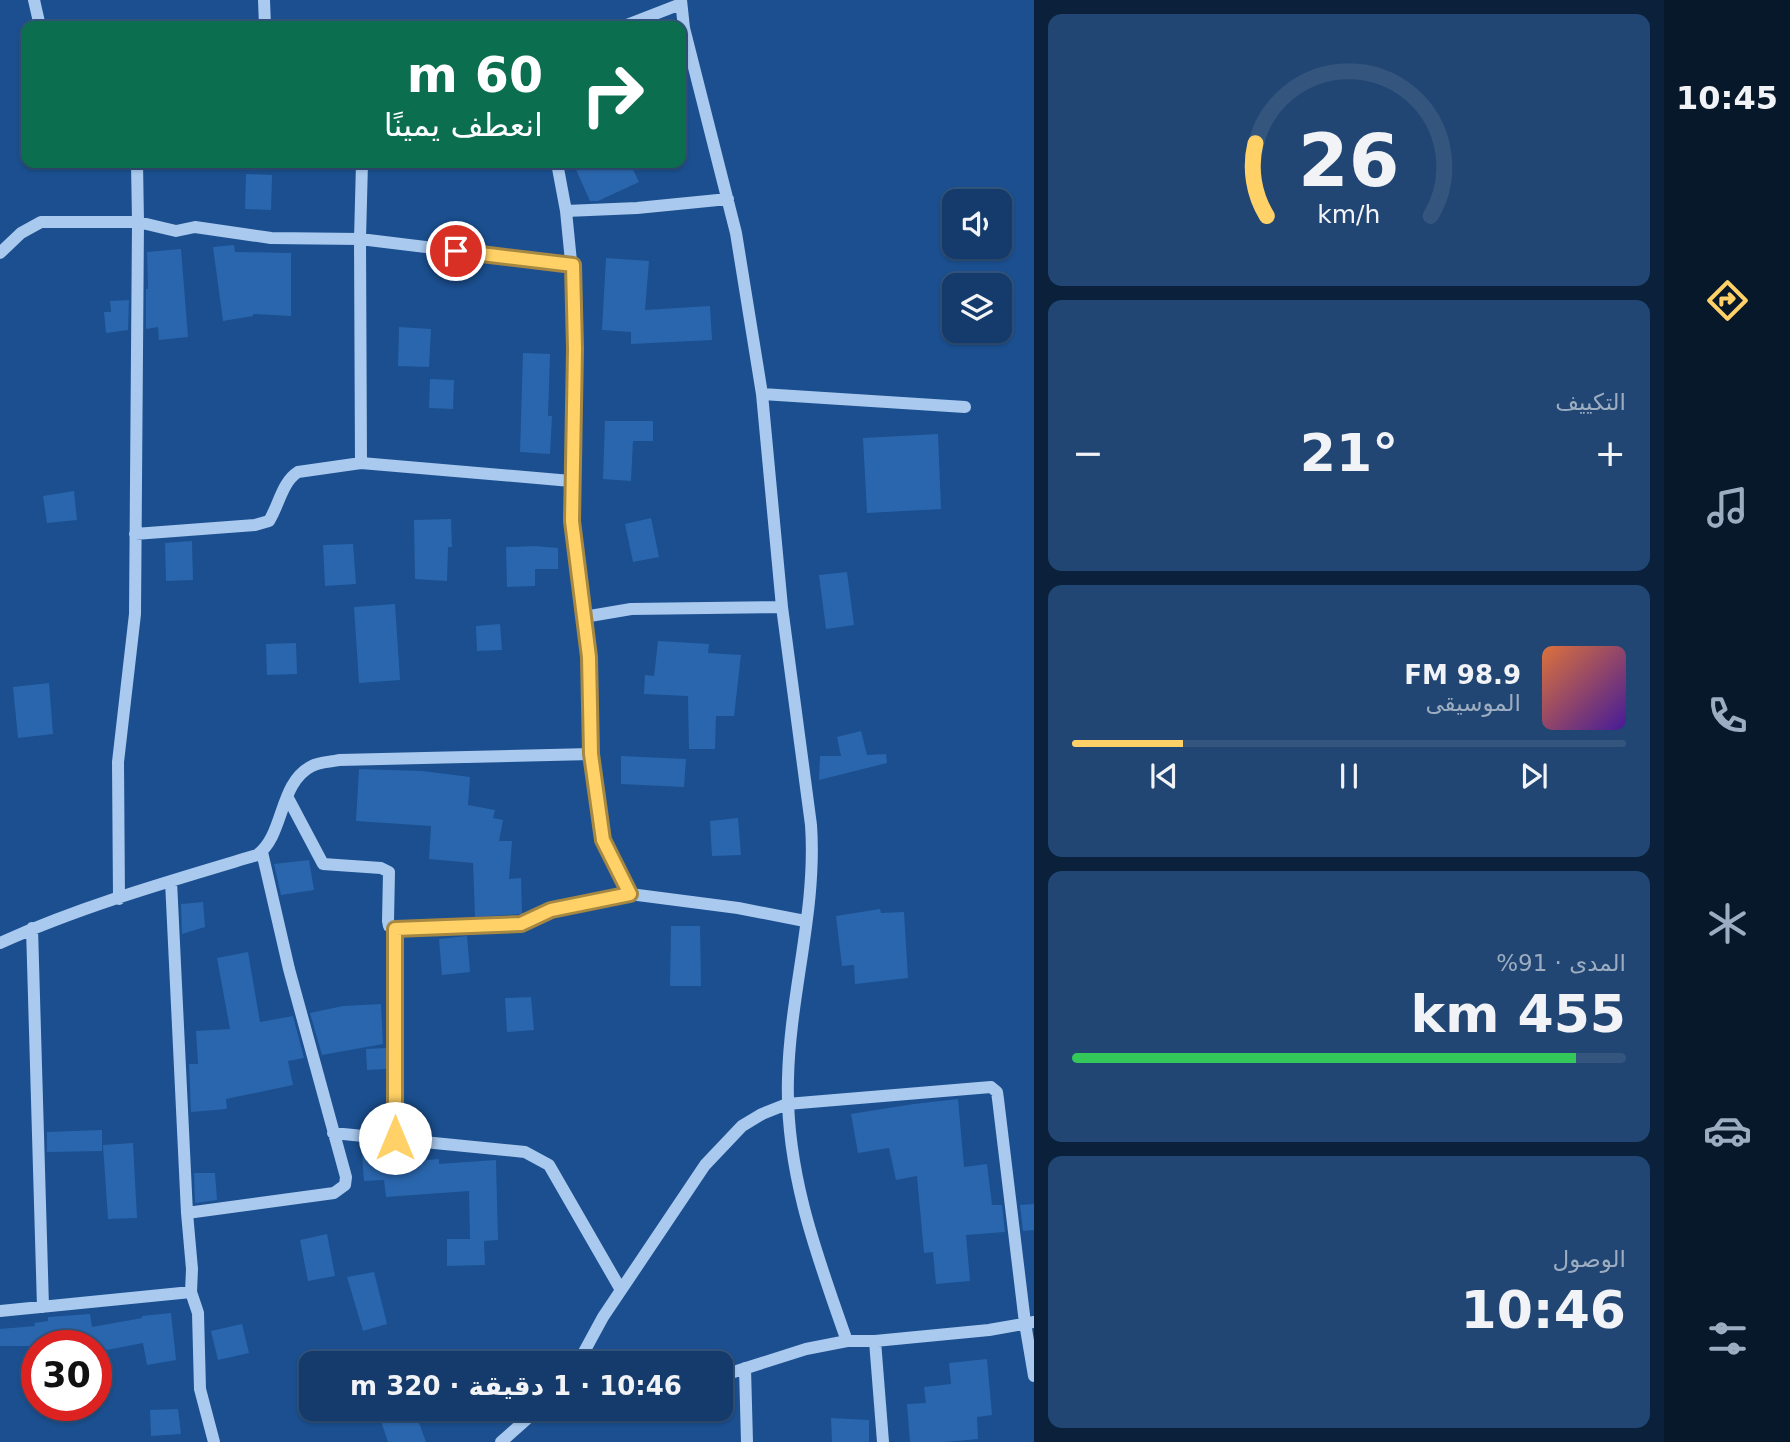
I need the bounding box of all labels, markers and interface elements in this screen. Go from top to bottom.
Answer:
text: 60 m [407,47,543,104]
icon: right [567,49,658,140]
text: 10:45 [1676,79,1778,117]
text: انعطف يمينًا [384,106,543,144]
text: 26 [1298,118,1400,203]
map controls [942,189,1012,343]
button: sound [942,189,1012,259]
text: km/h [1317,200,1381,229]
pin [426,221,486,281]
icon: arrive [437,232,475,270]
button: layers [942,273,1012,343]
icon: directions [1703,276,1752,325]
text: التكييف [1555,389,1626,415]
text: 21° [1300,423,1398,483]
text: − [1072,431,1104,475]
text: + [1594,431,1626,475]
icon: music [1703,483,1752,532]
text: 98.9 FM [1404,660,1521,690]
text: الموسيقى [1425,690,1521,716]
icon: phone [1703,691,1752,740]
icon: previous [1145,757,1183,795]
icon: pause [1330,757,1368,795]
icon: next [1515,757,1553,795]
icon: climate [1703,899,1752,948]
text: المدى · 91% [1496,950,1626,976]
text: 455 km [1411,984,1626,1044]
position arrow [358,1101,432,1175]
icon: car [1703,1106,1752,1155]
text: الوصول [1553,1246,1626,1272]
text: 10:46 [1460,1280,1626,1340]
icon: filters [1703,1314,1752,1363]
speed limit sign: 30 [21,1330,112,1421]
text: 10:46 · 1 دقيقة · 320 m [350,1371,682,1401]

